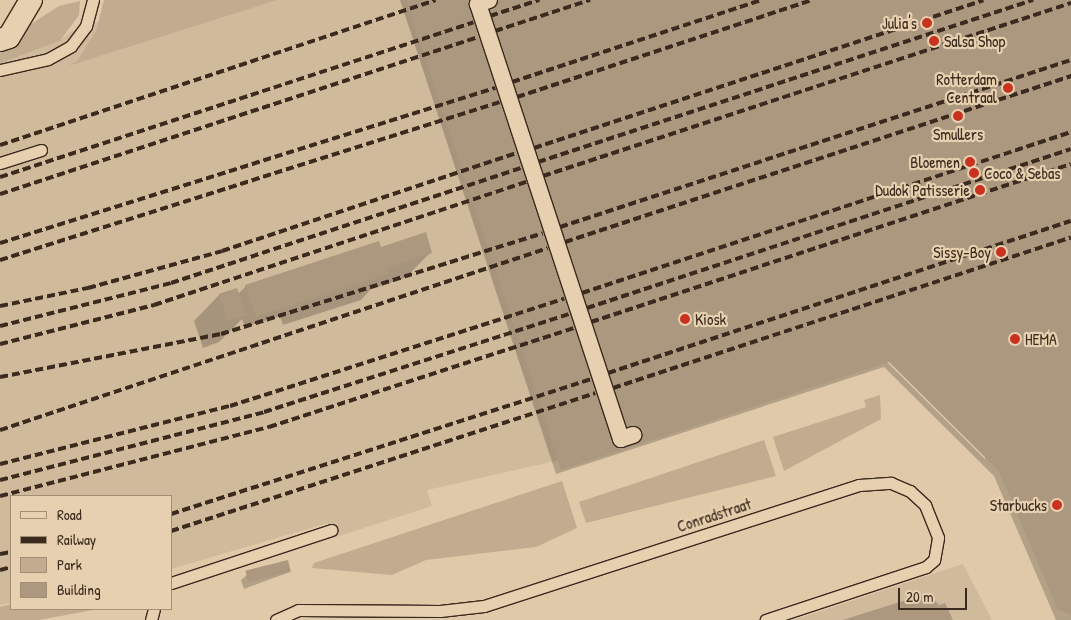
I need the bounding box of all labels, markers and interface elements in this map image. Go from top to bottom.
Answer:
place label: Julia's [882,13,917,33]
marker: Julia's [921,17,933,29]
place label: Salsa Shop [944,31,1005,51]
marker: Salsa Shop [928,35,940,47]
place label: Rotterdam Centraal [936,69,997,107]
marker: Rotterdam Centraal [1001,81,1015,95]
marker: Smullers [952,110,964,122]
place label: Smullers [933,124,983,144]
place label: Bloemen [910,152,960,172]
marker: Bloemen [964,156,976,168]
place label: Coco & Sebas [984,163,1060,183]
marker: Coco & Sebas [968,167,980,179]
place label: Dudok Patisserie [875,180,970,200]
marker: Dudok Patisserie [974,184,986,196]
place label: Sissy-Boy [933,242,991,262]
marker: Sissy-Boy [995,246,1007,258]
place label: Kiosk [695,309,726,329]
marker: Kiosk [679,313,691,325]
place label: HEMA [1025,329,1057,349]
marker: HEMA [1009,333,1021,345]
street label: Conradstraat [674,494,754,536]
legend [10,495,172,610]
place label: Starbucks [990,495,1047,515]
marker: Starbucks [1051,499,1063,511]
text: Road [57,504,82,525]
text: Railway [57,529,96,550]
text: Park [57,554,82,575]
scale bar [901,578,970,610]
text: Building [57,579,101,600]
text: 20 m [906,586,933,607]

